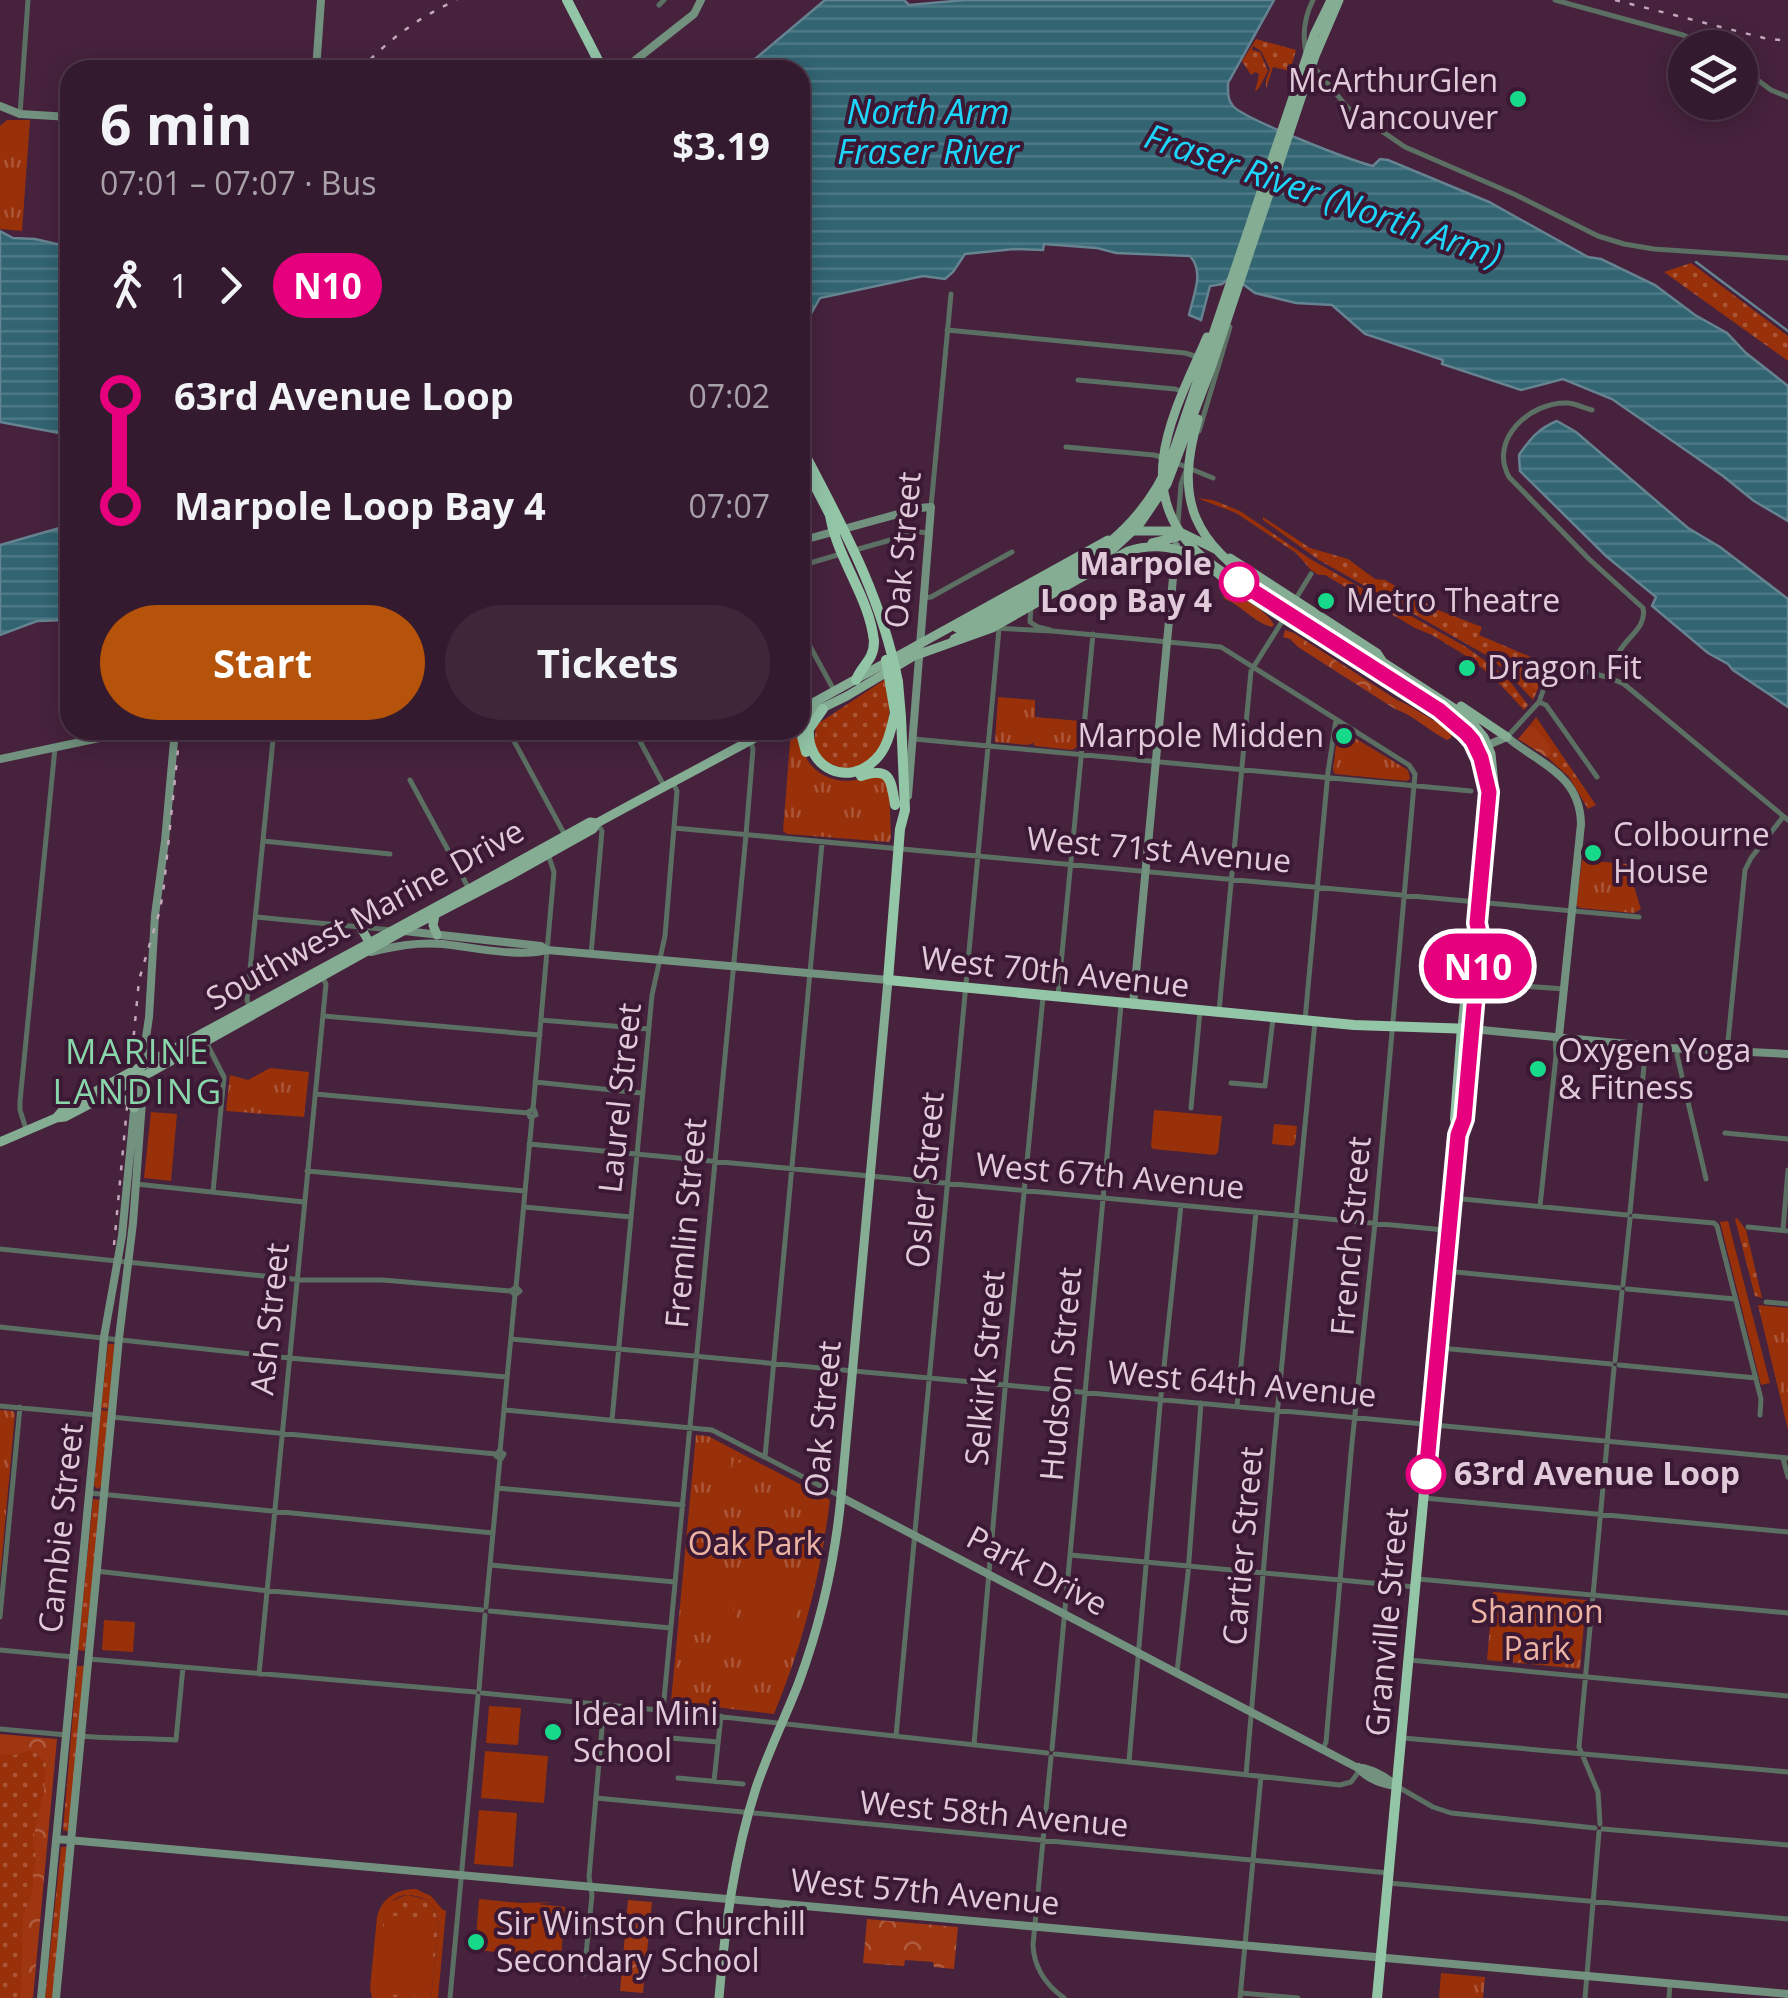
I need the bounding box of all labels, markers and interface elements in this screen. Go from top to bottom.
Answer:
map controls [1668,30,1758,120]
button: layers [1668,30,1758,120]
place label: McArthurGlen Vancouver [1288,58,1498,138]
text: 6 min [100,86,253,161]
water label: North Arm Fraser River [837,87,1020,174]
marker: McArthurGlen Vancouver [1507,88,1529,110]
water label: Fraser River (North Arm) [1139,111,1508,278]
text: $3.19 [672,119,770,171]
text: 07:01 – 07:07 · Bus [100,161,376,204]
icon: walk [100,258,155,313]
icon: forward [203,258,258,313]
text: N10 [293,262,362,309]
text: 1 [170,264,188,307]
text: 63rd Avenue Loop [174,369,514,421]
text: 07:02 [688,374,770,417]
street label: Oak Street [873,470,930,630]
text: Marpole Loop Bay 4 [174,479,546,531]
text: 07:07 [688,484,770,527]
place label: Marpole Loop Bay 4 [1040,541,1212,621]
marker: Marpole Loop Bay 4 [1220,563,1258,601]
place label: Metro Theatre [1346,578,1560,621]
marker: Metro Theatre [1315,590,1337,612]
button: Start [100,605,425,720]
button: Tickets [445,605,770,720]
place label: Dragon Fit [1487,645,1642,688]
marker: Dragon Fit [1456,657,1478,679]
place label: Marpole Midden [1078,713,1324,756]
marker: Marpole Midden [1333,725,1355,747]
street label: Southwest Marine Drive [198,808,531,1019]
place label: Colbourne House [1613,812,1770,892]
street label: West 71st Avenue [1025,816,1293,881]
marker: Colbourne House [1582,842,1604,864]
line badge: N10 [1420,934,1536,998]
street label: West 70th Avenue [919,935,1192,1006]
text: N10 [1444,943,1512,990]
street label: Laurel Street [587,1001,650,1195]
district label: MARINE LANDING [52,1027,224,1114]
place label: Oxygen Yoga & Fitness [1558,1028,1751,1108]
marker: Oxygen Yoga & Fitness [1527,1058,1549,1080]
street label: Osler Street [894,1090,953,1270]
street label: Fremlin Street [654,1116,715,1330]
street label: French Street [1319,1134,1380,1337]
street label: West 67th Avenue [974,1141,1246,1208]
street label: Ash Street [239,1241,298,1397]
street label: Hudson Street [1029,1265,1090,1483]
street label: Selkirk Street [954,1268,1013,1467]
street label: Oak Street [793,1339,850,1499]
street label: West 64th Avenue [1106,1349,1378,1416]
street label: Cambie Street [27,1421,92,1635]
street label: Cartier Street [1211,1445,1272,1647]
place label: 63rd Avenue Loop [1454,1451,1740,1494]
marker: 63rd Avenue Loop [1407,1455,1445,1493]
street label: Granville Street [1354,1506,1417,1738]
street label: Park Drive [960,1515,1116,1625]
park label: Oak Park [688,1521,823,1564]
park label: Shannon Park [1470,1589,1604,1669]
place label: Ideal Mini School [573,1691,718,1771]
marker: Ideal Mini School [542,1721,564,1743]
street label: West 58th Avenue [858,1779,1130,1846]
street label: West 57th Avenue [789,1857,1061,1924]
place label: Sir Winston Churchill Secondary School [496,1901,806,1981]
marker: Sir Winston Churchill Secondary School [465,1931,487,1953]

